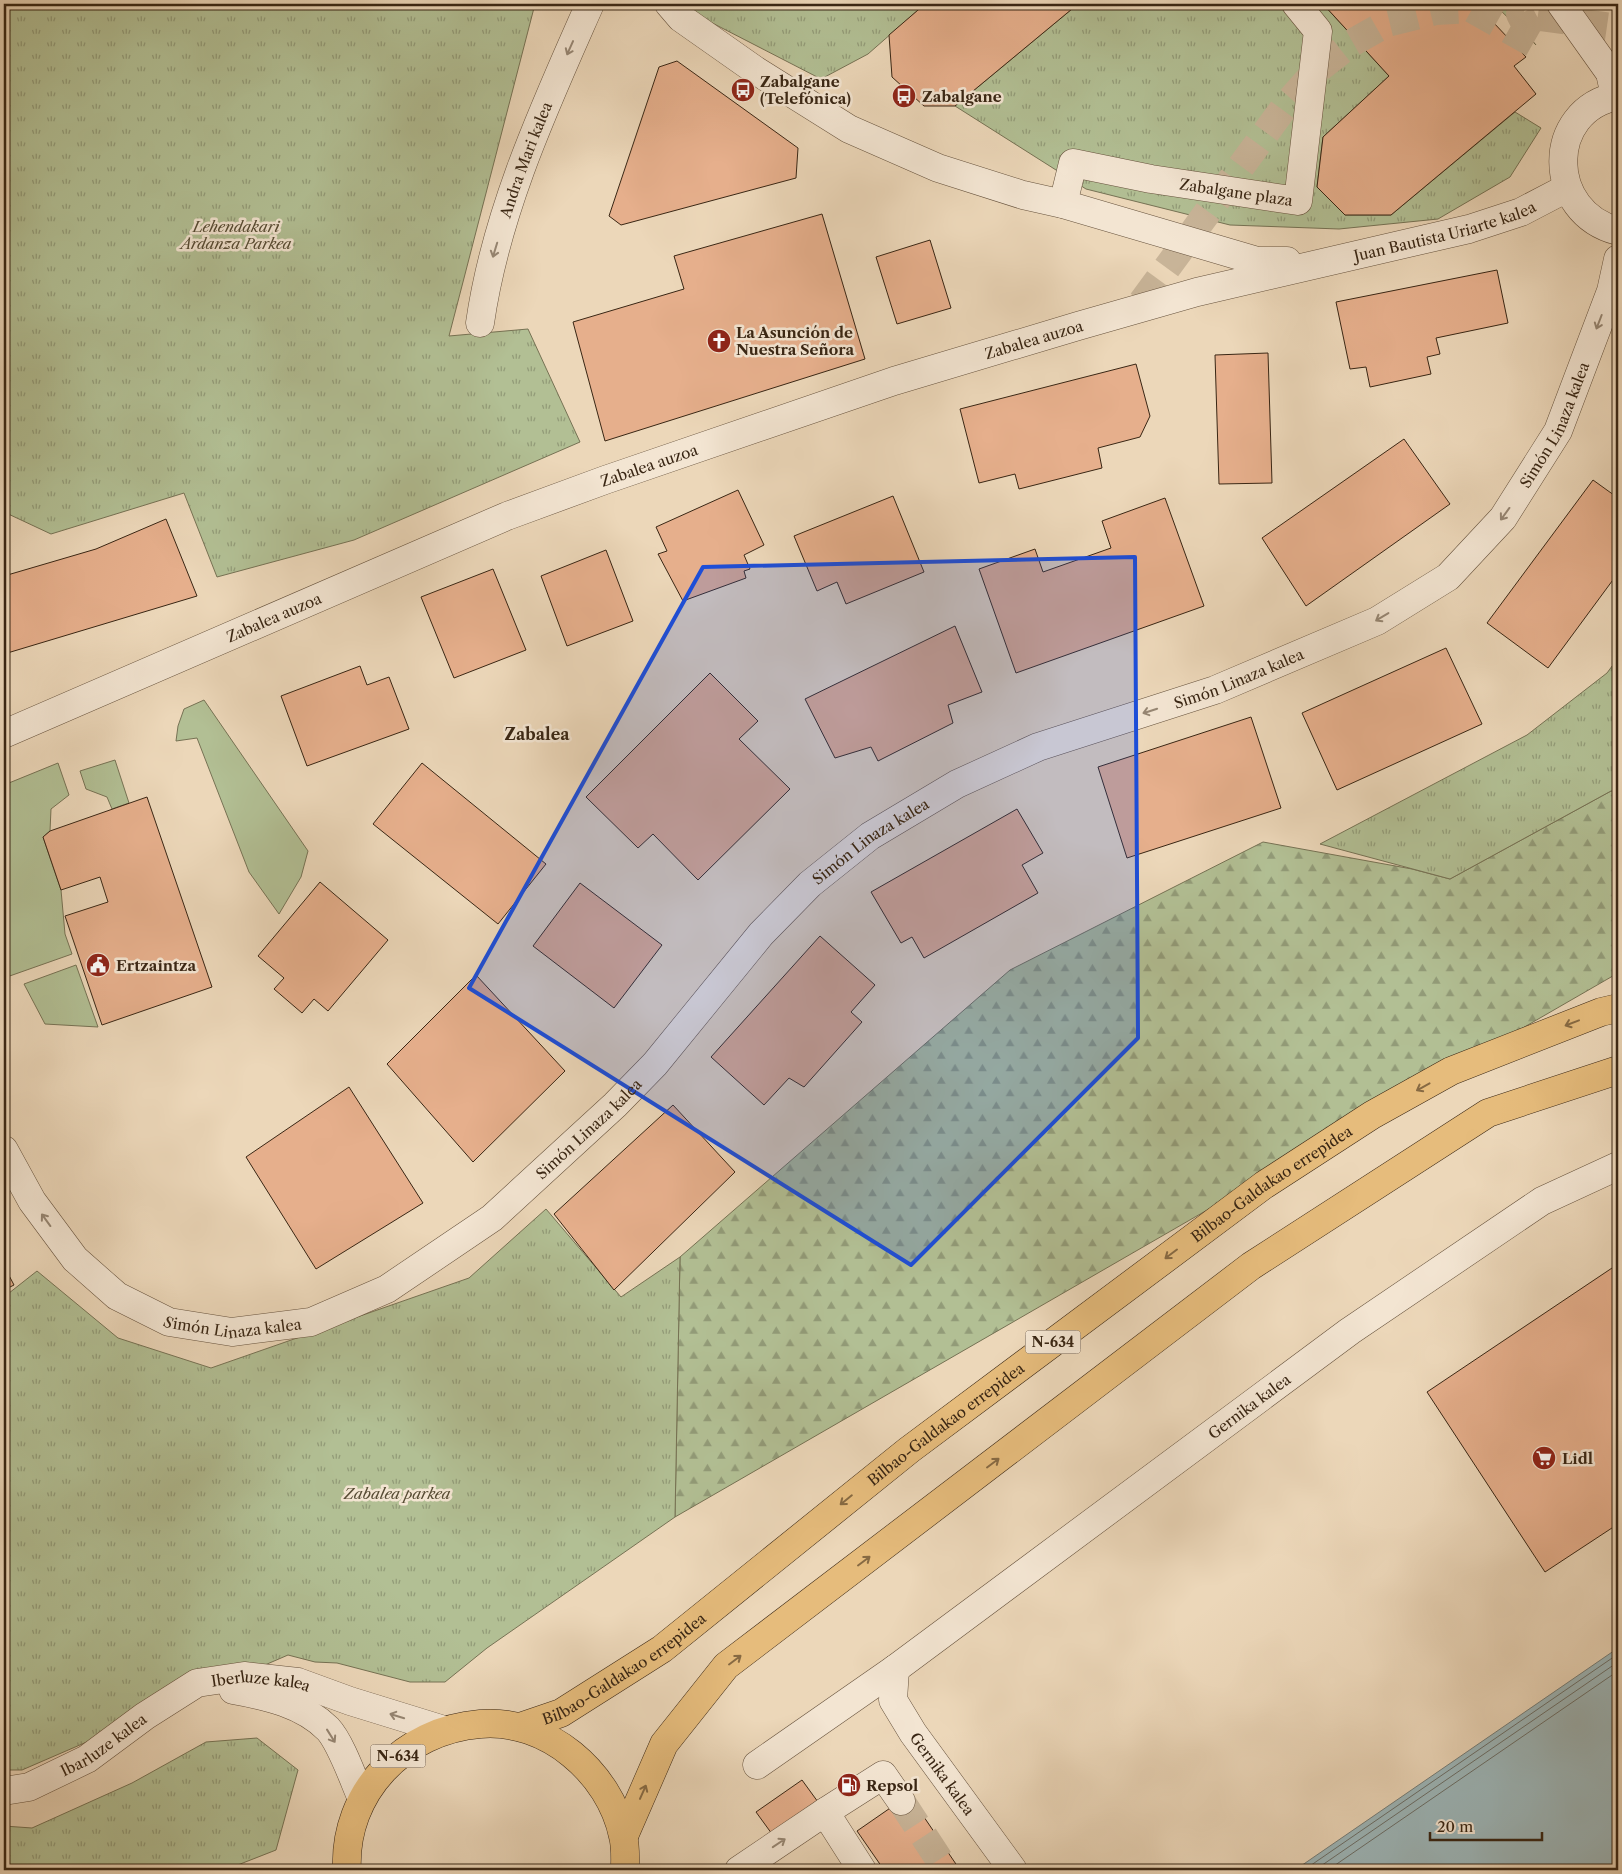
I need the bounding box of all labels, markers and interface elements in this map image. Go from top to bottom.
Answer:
one-way arrow [565,40,574,55]
place label: Zabalgane (Telefónica) [760,72,851,108]
bus stop icon: Zabalgane (Telefónica) [730,77,756,103]
bus stop icon: Zabalgane [891,83,917,109]
place label: Zabalgane [922,87,1002,106]
street label: Andra Mari kalea [495,99,556,221]
street label: Zabalgane plaza [1178,174,1294,210]
street label: Juan Bautista Uriarte kalea [1350,197,1539,265]
park label: Lehendakari Ardanza Parkea [178,217,292,253]
one-way arrow [489,241,499,257]
one-way arrow [1594,314,1603,329]
street label: Zabalea auzoa [982,316,1085,363]
place label: La Asunción de Nuestra Señora [736,323,855,359]
church icon: La Asunción de Nuestra Señora [706,328,732,354]
street label: Simón Linaza kalea [1515,359,1593,491]
street label: Zabalea auzoa [598,439,700,490]
one-way arrow [1500,507,1510,521]
street label: Zabalea auzoa [223,588,324,646]
one-way arrow [1375,613,1389,623]
street label: Simón Linaza kalea [1171,644,1307,712]
one-way arrow [1143,707,1158,716]
district label: Zabalea [505,724,570,744]
street label: Simón Linaza kalea [808,794,932,888]
public building icon: Ertzaintza [85,952,111,978]
place label: Ertzaintza [116,956,196,975]
one-way arrow [1565,1019,1580,1028]
street label: Simón Linaza kalea [531,1074,645,1183]
one-way arrow [1415,1082,1430,1092]
street label: Bilbao-Galdakao errepidea [1187,1121,1356,1246]
one-way arrow [41,1214,52,1227]
one-way arrow [1165,1249,1178,1260]
street label: Simón Linaza kalea [161,1311,303,1342]
road number: N-634 [1026,1330,1080,1354]
street label: Bilbao-Galdakao errepidea [863,1358,1028,1489]
street label: Gernika kalea [1204,1369,1294,1443]
supermarket icon: Lidl [1531,1445,1557,1471]
place label: Lidl [1562,1449,1593,1468]
one-way arrow [986,1457,999,1468]
park label: Zabalea parkea [343,1484,450,1503]
one-way arrow [840,1495,853,1506]
one-way arrow [857,1556,871,1566]
street label: Bilbao-Galdakao errepidea [540,1608,709,1728]
one-way arrow [728,1654,741,1665]
street label: Iberluze kalea [210,1666,313,1695]
street label: Ibarluze kalea [57,1709,150,1780]
one-way arrow [390,1710,406,1720]
street label: Gernika kalea [906,1728,979,1819]
one-way arrow [326,1729,337,1743]
road number: N-634 [370,1744,426,1768]
fuel station icon: Repsol [836,1772,862,1798]
place label: Repsol [866,1776,918,1795]
one-way arrow [639,1785,648,1800]
scale bar [1430,1809,1542,1841]
text: 20 m [1437,1817,1473,1836]
one-way arrow [772,1838,786,1848]

